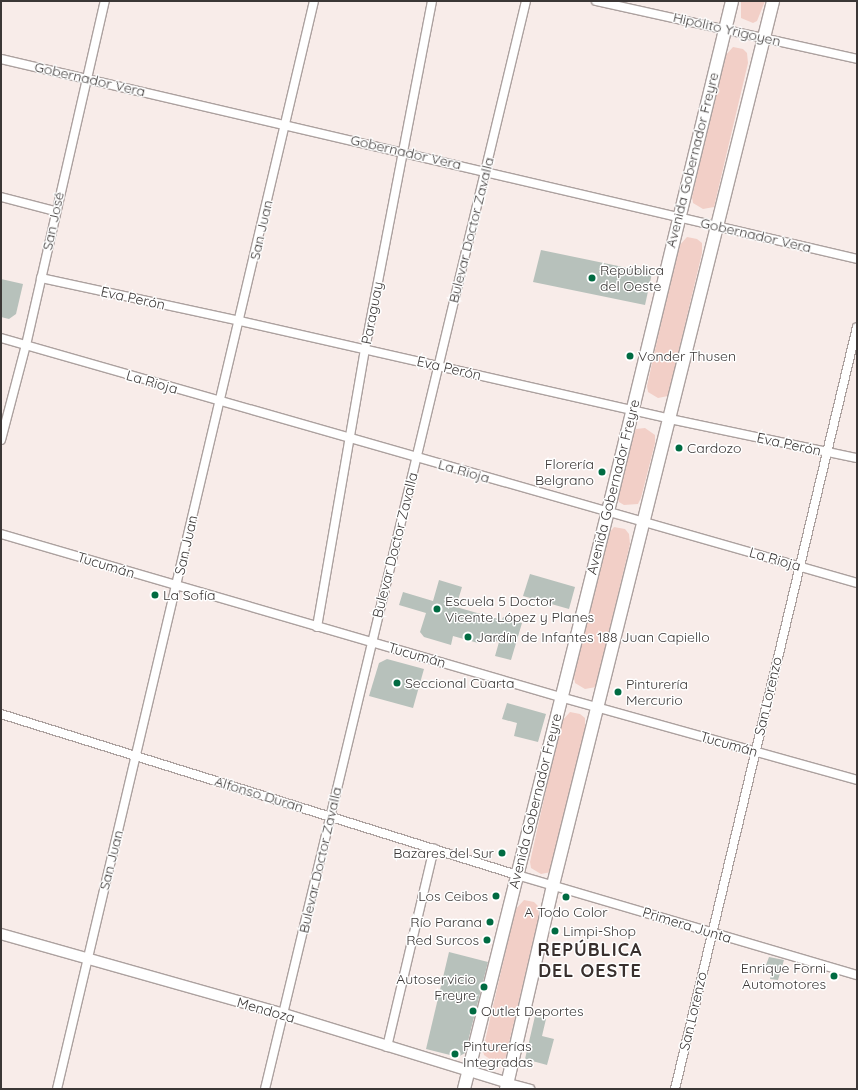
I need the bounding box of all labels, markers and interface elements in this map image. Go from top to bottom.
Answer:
street label: Hipólito Yrigoyen [672,8,782,50]
street label: Gobernador Vera [33,58,147,100]
street label: Avenida Gobernador Freyre [662,71,722,249]
street label: Gobernador Vera [349,131,463,173]
street label: Bulevar Doctor Zavalla [445,155,497,305]
street label: San José [39,190,67,252]
street label: San Juan [246,198,276,262]
street label: Gobernador Vera [699,214,813,256]
place label: República del Oeste [600,262,664,294]
marker: República del Oeste [587,273,597,283]
street label: Paraguay [358,280,386,346]
street label: Eva Perón [99,283,167,313]
place label: Vonder Thusen [638,348,736,364]
marker: Vonder Thusen [625,351,635,361]
street label: Eva Perón [415,352,483,384]
street label: La Rioja [124,367,180,397]
street label: Avenida Gobernador Freyre [583,398,643,576]
street label: Eva Perón [755,429,823,459]
place label: Cardozo [687,440,742,456]
marker: Cardozo [674,443,684,453]
street label: La Rioja [436,456,492,486]
place label: Florería Belgrano [535,456,594,488]
marker: Florería Belgrano [597,467,607,477]
street label: Bulevar Doctor Zavalla [369,470,421,620]
street label: San Juan [171,513,201,577]
street label: La Rioja [747,544,803,574]
street label: Tucumán [75,548,137,582]
place label: La Sofía [163,587,216,603]
marker: La Sofía [150,590,160,600]
place label: Escuela 5 Doctor Vicente López y Planes [445,593,594,626]
marker: Escuela 5 Doctor Vicente López y Planes [432,604,442,614]
place label: Jardín de Infantes 188 Juan Capiello [476,629,710,645]
marker: Jardín de Infantes 188 Juan Capiello [463,632,473,642]
street label: Tucumán [386,639,448,671]
street label: San Lorenzo [751,655,785,737]
place label: Seccional Cuarta [405,675,515,691]
place label: Pinturería Mercurio [626,676,688,708]
marker: Seccional Cuarta [392,678,402,688]
marker: Pinturería Mercurio [613,687,623,697]
street label: Avenida Gobernador Freyre [505,712,565,890]
street label: Tucumán [698,728,760,760]
street label: Alfonso Duran [213,773,305,815]
street label: Bulevar Doctor Zavalla [295,785,345,935]
street label: San Juan [95,828,127,892]
place label: Bazares del Sur [393,845,494,861]
marker: Bazares del Sur [497,848,507,858]
place label: Los Ceibos [418,888,488,904]
marker: Los Ceibos [491,891,501,901]
marker: A Todo Color [561,892,571,902]
street label: Primera Junta [640,903,734,947]
place label: A Todo Color [524,904,608,920]
place label: Río Parana [410,914,482,930]
marker: Río Parana [485,917,495,927]
place label: Limpi-Shop [563,923,636,939]
marker: Limpi-Shop [550,926,560,936]
place label: Red Surcos [406,932,479,948]
marker: Red Surcos [482,935,492,945]
district label: REPÚBLICA DEL OESTE [538,940,642,982]
place label: Enrique Forni Automotores [741,960,826,992]
street label: San Lorenzo [676,970,710,1052]
place label: Autoservicio Freyre [396,971,476,1004]
marker: Enrique Forni Automotores [829,971,839,981]
marker: Autoservicio Freyre [479,982,489,992]
street label: Mendoza [235,994,297,1026]
place label: Outlet Deportes [481,1003,584,1019]
marker: Outlet Deportes [468,1006,478,1016]
place label: Pinturerías Integradas [463,1038,533,1070]
marker: Pinturerías Integradas [450,1049,460,1059]

